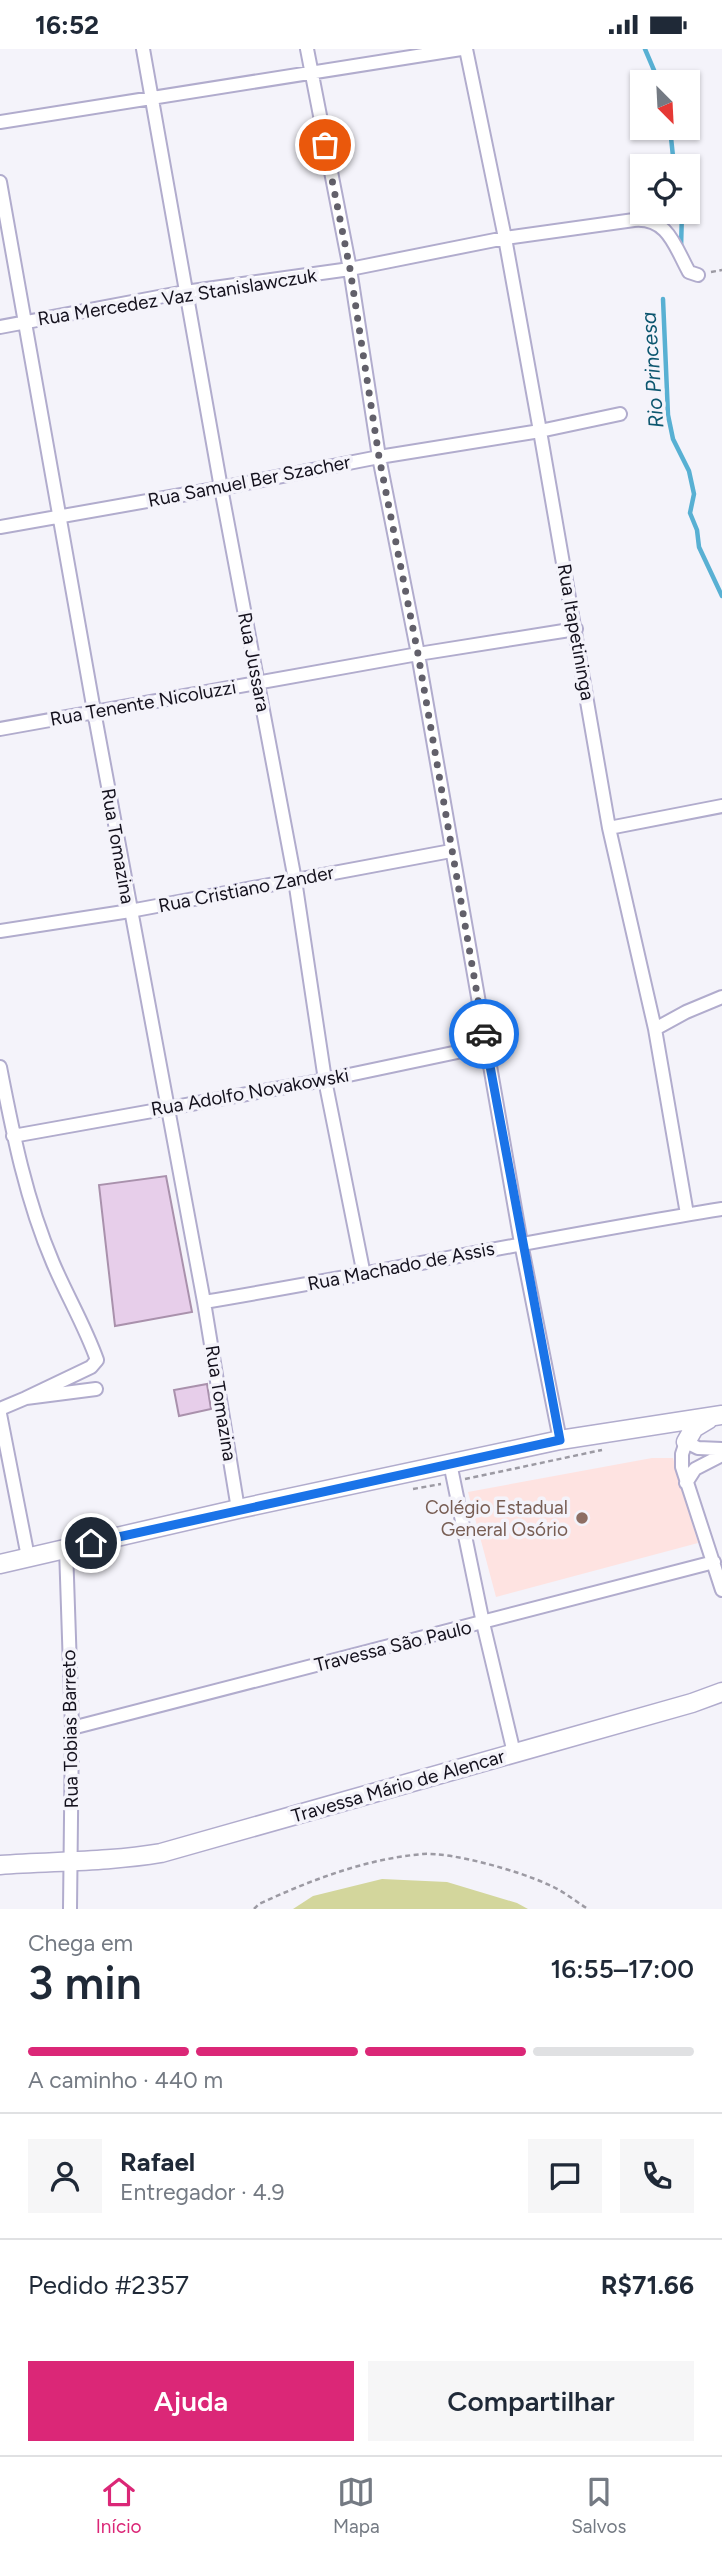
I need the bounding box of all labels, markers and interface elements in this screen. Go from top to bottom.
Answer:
text: 16:52 [35,9,99,41]
north arrow [630,70,700,140]
map controls [630,70,700,224]
pin [295,115,355,175]
icon: bag [306,126,344,164]
button: locate [630,154,700,224]
street label: Rua Mercedez Vaz Stanislawczuk [36,263,319,330]
water label: Rio Princesa [635,311,669,429]
street label: Rua Samuel Ber Szacher [146,450,353,512]
street label: Rua Itapetininga [553,562,599,702]
street label: Rua Jussara [233,610,275,714]
street label: Rua Tenente Nicoluzzi [48,675,238,731]
street label: Rua Tomazina [97,786,139,906]
street label: Rua Cristiano Zander [156,861,336,917]
courier [449,999,519,1069]
icon: car [465,1015,503,1053]
street label: Rua Adolfo Novakowski [149,1063,351,1121]
street label: Rua Machado de Assis [306,1237,497,1295]
street label: Rua Tomazina [200,1343,242,1463]
place label: Colégio Estadual General Osório [425,1496,568,1541]
marker: Colégio Estadual General Osório [574,1510,590,1526]
pin [61,1513,121,1573]
icon: home [72,1524,110,1562]
street label: Travessa São Paulo [312,1615,474,1677]
street label: Rua Tobias Barreto [57,1649,83,1809]
street label: Travessa Mário de Alencar [289,1744,508,1827]
text: Chega em [28,1929,133,1957]
text: 16:55–17:00 [550,1953,694,1985]
text: 3 min [28,1955,142,2011]
text: A caminho · 440 m [28,2066,223,2094]
button: person [28,2139,102,2213]
button: chat [528,2139,602,2213]
button: phone [620,2139,694,2213]
text: Rafael [120,2146,195,2178]
text: Entregador · 4.9 [120,2178,285,2206]
text: Pedido #2357 [28,2269,189,2301]
text: R$71.66 [601,2269,694,2301]
button: Ajuda [28,2361,354,2441]
button: Compartilhar [368,2361,694,2441]
tab: Início [96,2473,142,2538]
tab: Mapa [333,2473,380,2538]
tab: Salvos [571,2473,626,2538]

